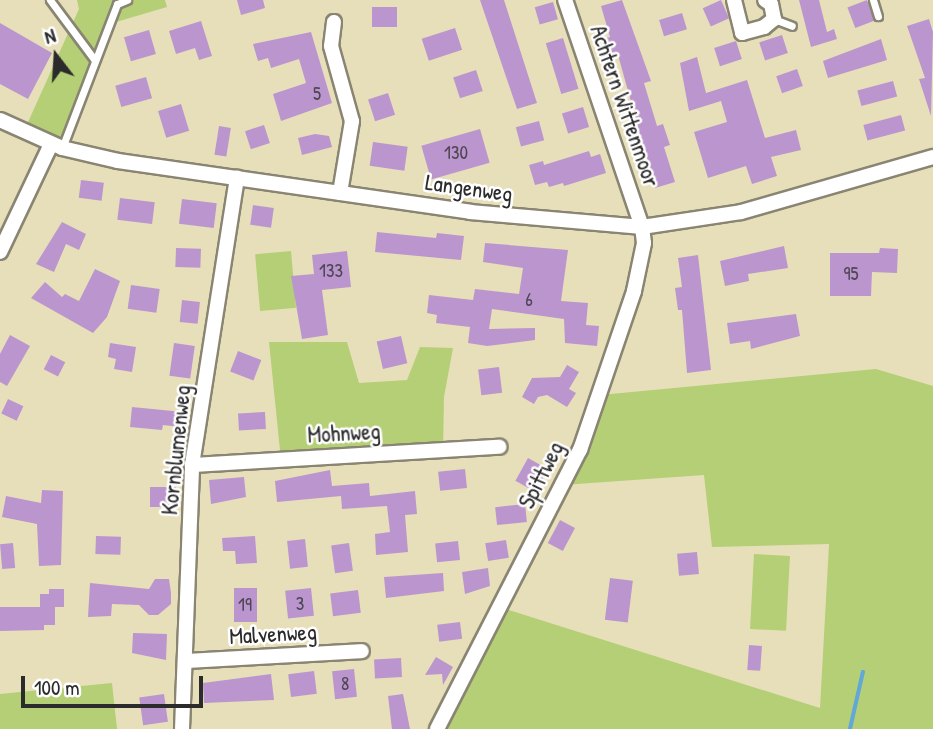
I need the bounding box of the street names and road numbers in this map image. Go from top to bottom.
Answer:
street label: Achtern Wittenmoor [584,22,666,190]
street label: Langenweg [424,168,514,208]
street label: Kornblumenweg [155,384,197,516]
street label: Mohnweg [307,417,381,449]
street label: Spittweg [512,437,570,513]
street label: Malvenweg [229,618,317,650]

